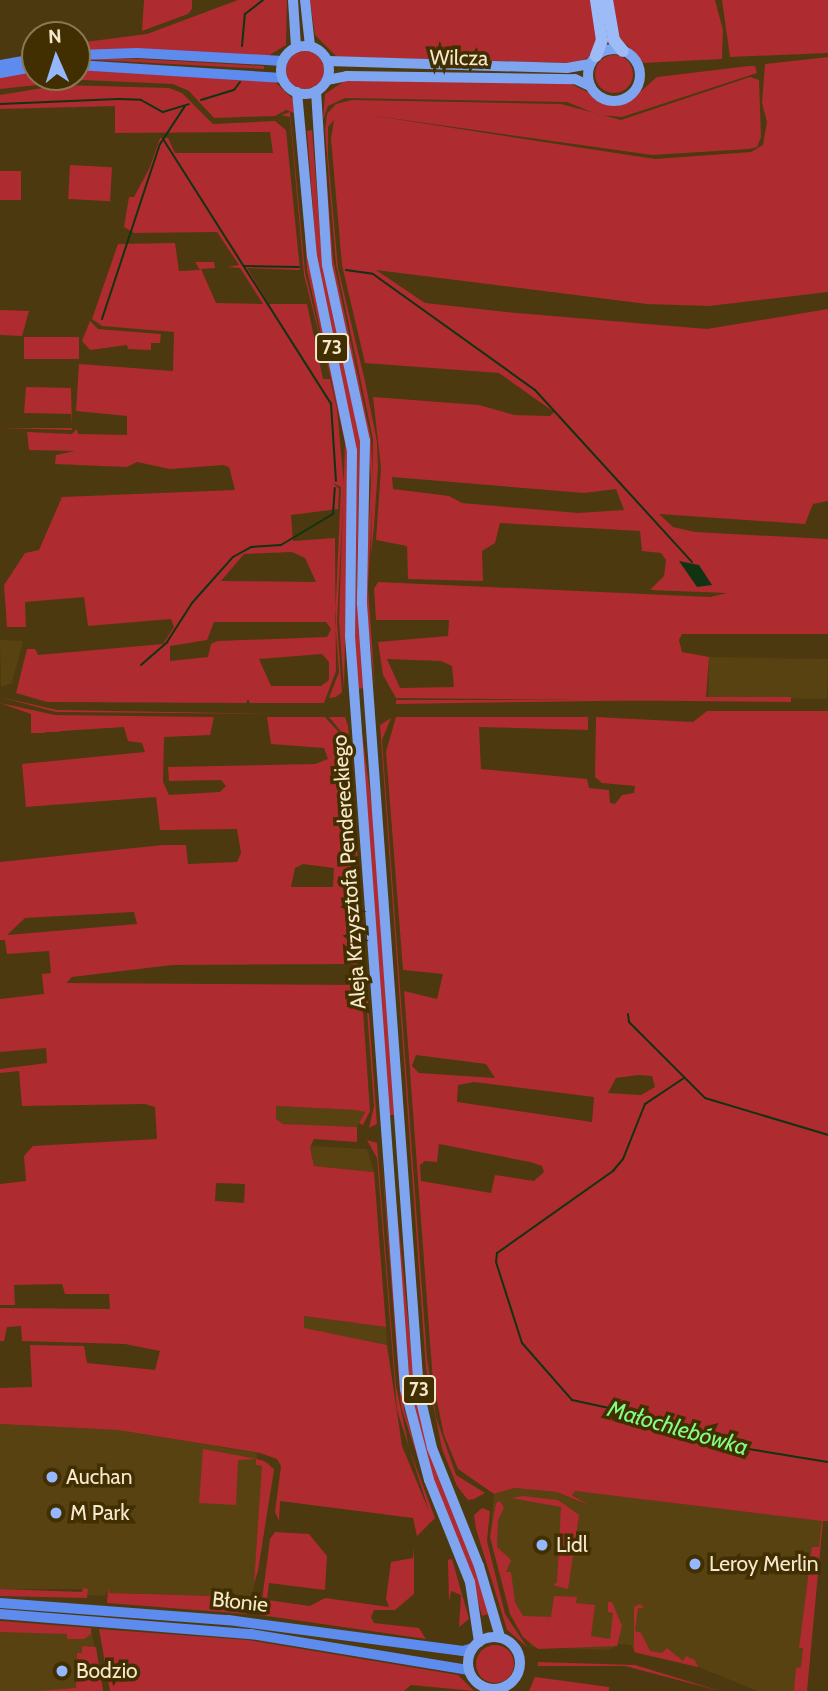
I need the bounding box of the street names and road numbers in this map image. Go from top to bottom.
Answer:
street label: Wilcza [430,45,488,71]
road number: 73 [314,332,350,364]
street label: Aleja Krzysztofa Pendereckiego [327,734,371,1010]
road number: 73 [402,1374,436,1406]
street label: Błonie [211,1587,269,1617]

